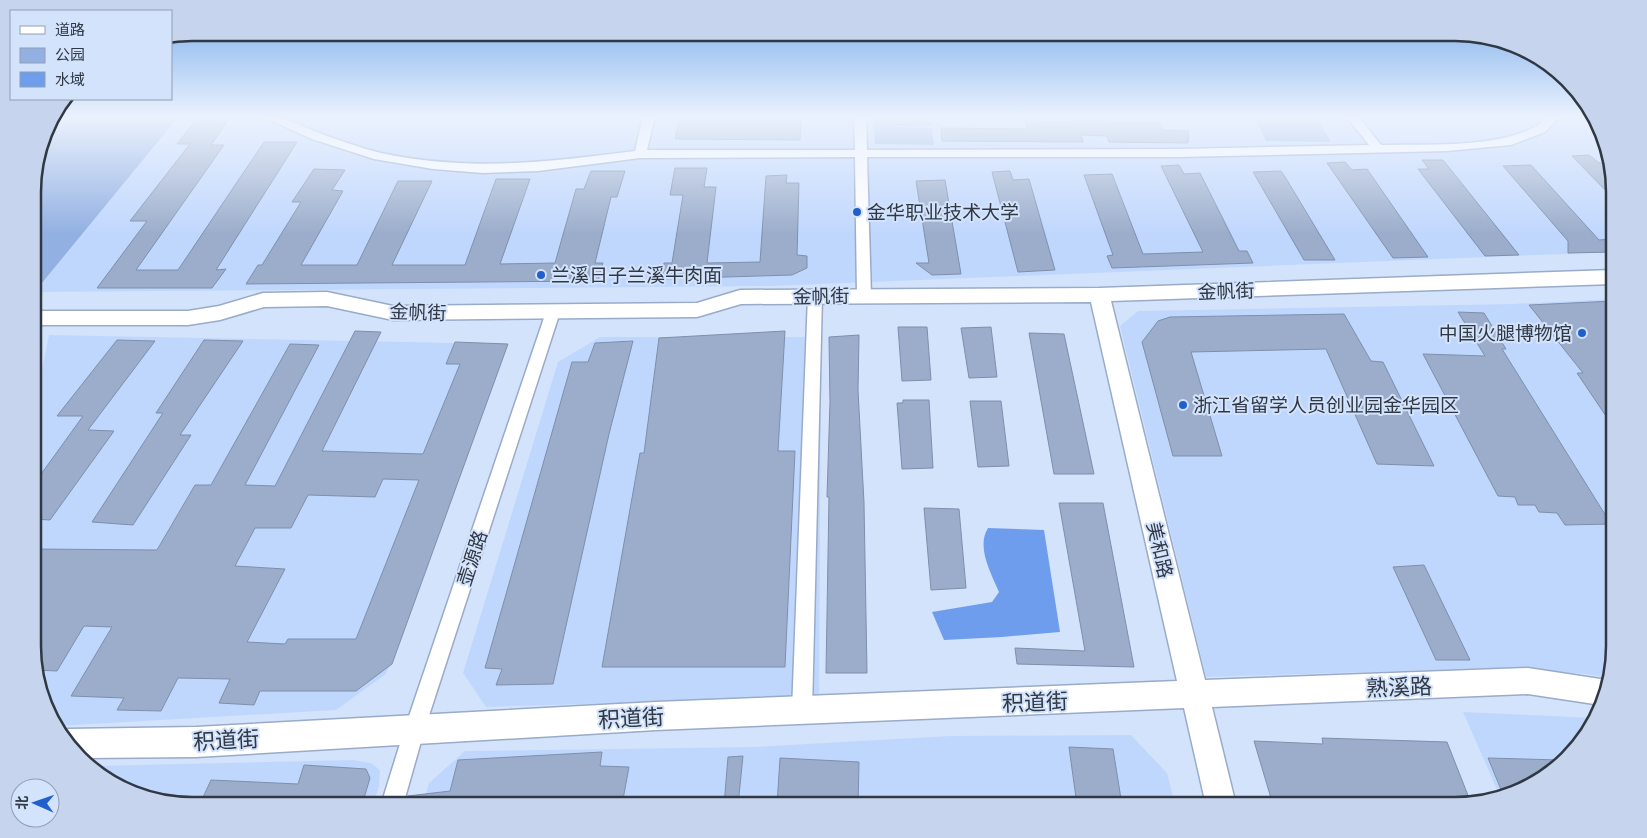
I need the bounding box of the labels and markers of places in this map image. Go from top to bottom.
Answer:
place label: 金华职业技术大学 [867,197,1019,226]
marker: 金华职业技术大学 [851,206,863,218]
place label: 兰溪日子兰溪牛肉面 [551,260,722,289]
marker: 兰溪日子兰溪牛肉面 [535,269,547,281]
place label: 中国火腿博物馆 [1439,318,1572,347]
marker: 中国火腿博物馆 [1576,327,1588,339]
place label: 浙江省留学人员创业园金华园区 [1193,390,1459,419]
marker: 浙江省留学人员创业园金华园区 [1177,399,1189,411]

